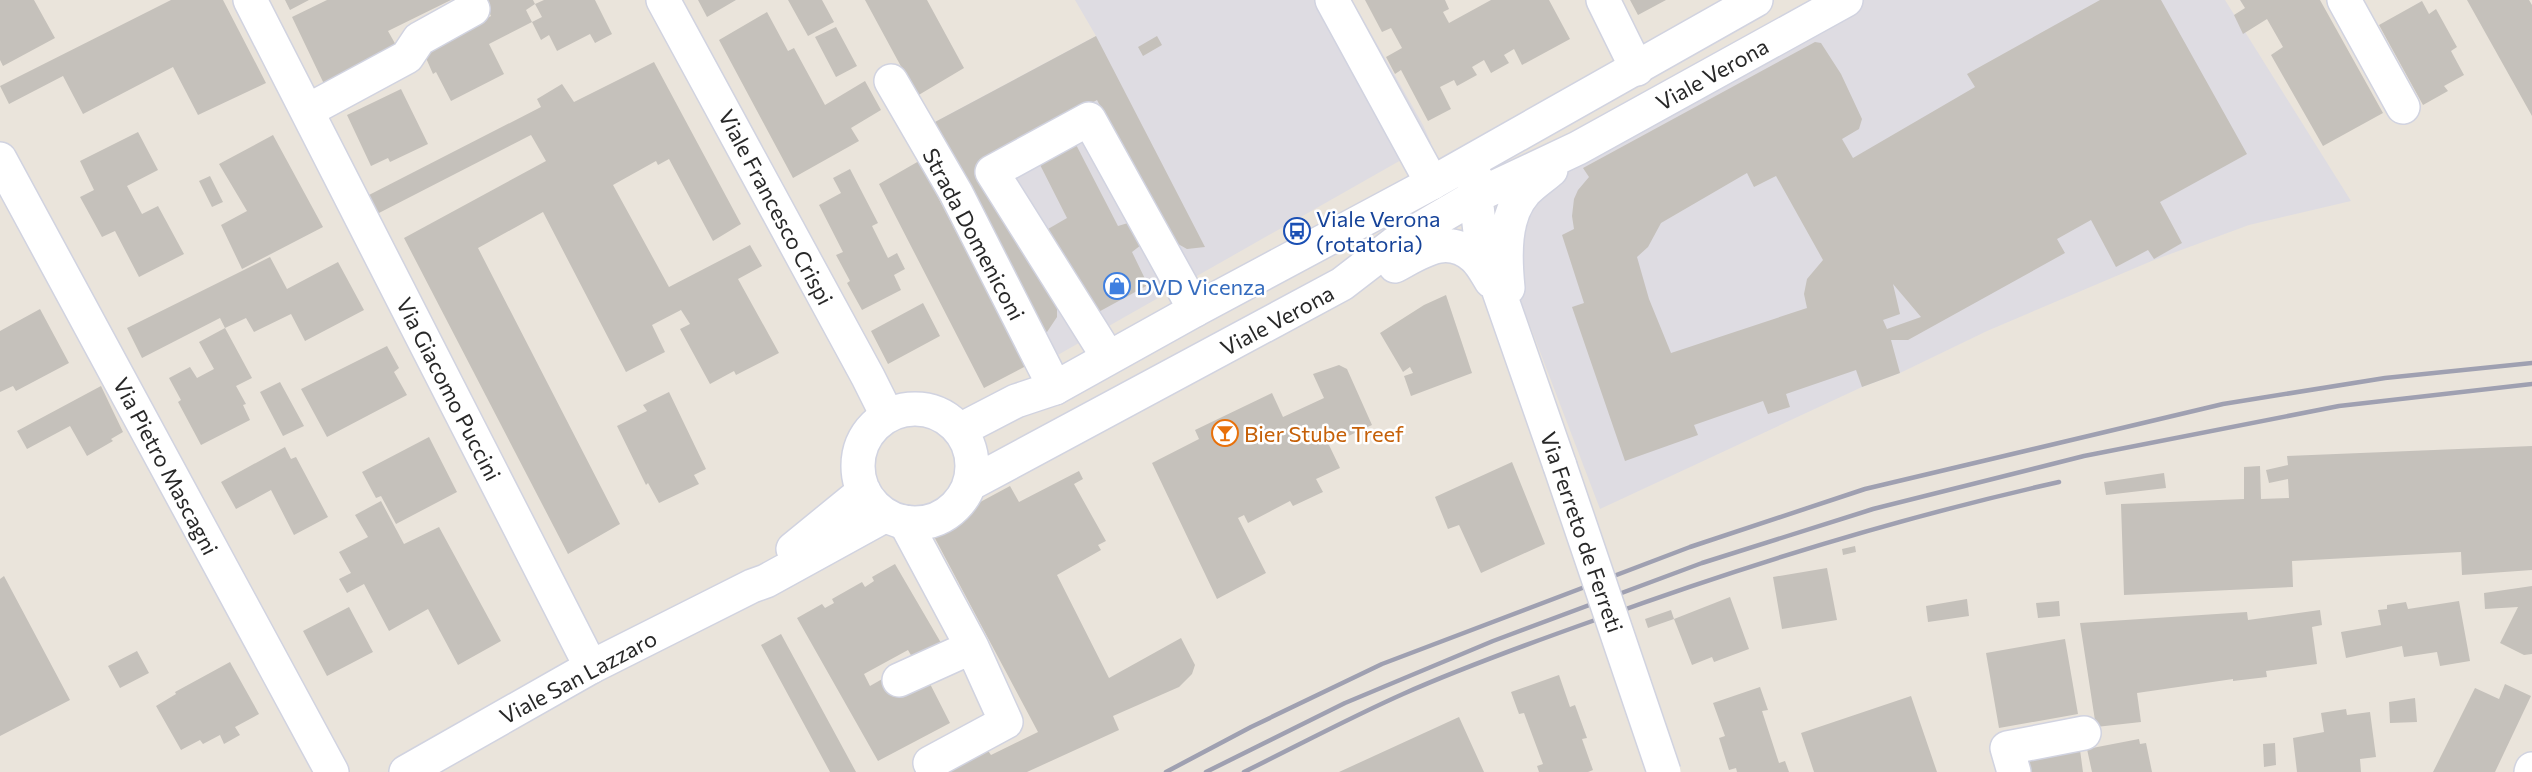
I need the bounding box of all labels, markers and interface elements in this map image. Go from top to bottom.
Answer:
street label: Viale Verona [1651,32,1773,116]
street label: Viale Francesco Crispi [713,105,839,309]
street label: Strada Domeniconi [917,143,1031,325]
place label: Viale Verona (rotatoria) [1316,205,1441,257]
bus stop icon: Viale Verona (rotatoria) [1282,216,1312,246]
shop icon: DVD Vicenza [1102,271,1132,301]
place label: DVD Vicenza [1136,273,1266,300]
street label: Viale Verona [1216,279,1338,361]
street label: Via Giacomo Puccini [391,293,507,485]
street label: Via Pietro Mascagni [108,373,224,559]
bar icon: Bier Stube Treef [1210,418,1240,448]
place label: Bier Stube Treef [1244,420,1404,447]
street label: Via Ferreto de Ferreti [1535,428,1629,636]
street label: Viale San Lazzaro [495,624,661,730]

